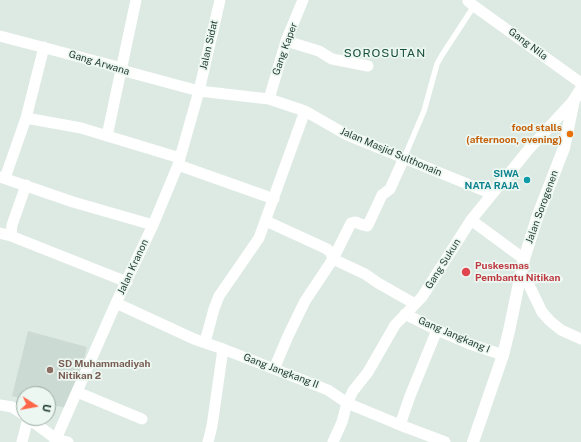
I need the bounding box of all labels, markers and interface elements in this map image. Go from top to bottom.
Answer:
street label: Jalan Sidat [197,19,221,71]
street label: Gang Kaper [270,21,300,77]
street label: Gang Nila [506,25,550,63]
district label: SOROSUTAN [344,46,426,60]
street label: Gang Arwana [67,48,131,78]
place label: food stalls (afternoon, evening) [466,122,562,146]
street label: Jalan Masjid Sulthonain [338,125,444,179]
marker: food stalls (afternoon, evening) [565,129,575,139]
place label: SIWA NATA RAJA [465,168,519,192]
street label: Jalan Sorogenen [523,169,561,245]
marker: SIWA NATA RAJA [522,175,532,185]
street label: Gang Sukun [423,237,463,291]
street label: Jalan Kranon [115,238,151,296]
place label: Puskesmas Pembantu Nitikan [475,260,560,284]
marker: Puskesmas Pembantu Nitikan [460,266,472,278]
street label: Gang Jangkang I [416,314,492,356]
street label: Gang Jangkang II [242,351,320,391]
place label: SD Muhammadiyah Nitikan 2 [58,358,150,382]
marker: SD Muhammadiyah Nitikan 2 [45,365,55,375]
north arrow [16,386,56,426]
text: U [40,403,53,413]

